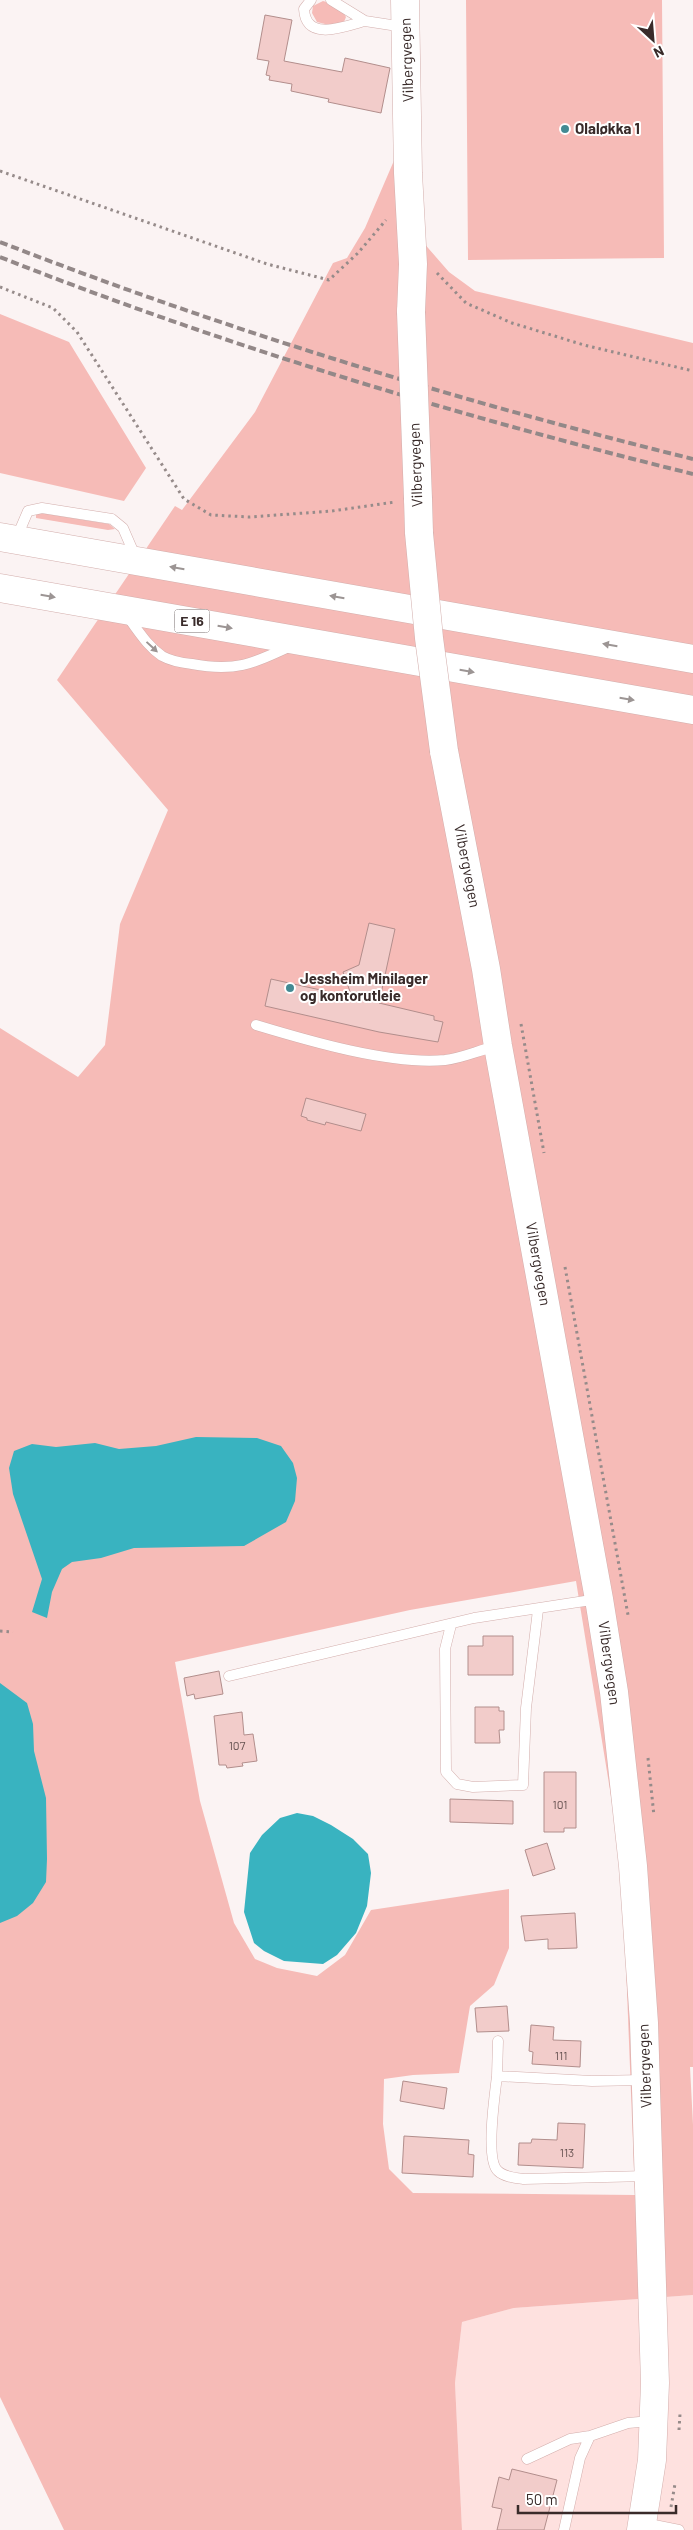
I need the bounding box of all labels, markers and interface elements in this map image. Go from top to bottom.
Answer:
north arrow [628,15,678,65]
street label: Vilbergvegen [396,18,416,103]
text: N [651,42,667,62]
place label: Olaløkka 1 [575,119,640,137]
marker: Olaløkka 1 [559,123,571,135]
street label: Vilbergvegen [405,423,425,508]
one-way arrow [169,564,185,572]
one-way arrow [40,592,56,600]
one-way arrow [329,593,345,601]
road number: E 16 [174,610,210,632]
one-way arrow [218,624,234,632]
one-way arrow [146,641,158,653]
one-way arrow [602,641,618,649]
one-way arrow [460,668,476,676]
one-way arrow [620,696,636,704]
street label: Vilbergvegen [451,823,485,909]
place label: Jessheim Minilager og kontorutleie [300,969,428,1004]
marker: Jessheim Minilager og kontorutleie [284,982,296,994]
street label: Vilbergvegen [523,1221,555,1307]
street label: Vilbergvegen [595,1620,625,1706]
house number: 107 [229,1738,246,1752]
house number: 101 [553,1797,567,1811]
street label: Vilbergvegen [634,2024,654,2109]
house number: 111 [555,2048,567,2062]
house number: 113 [560,2145,574,2159]
scale bar [518,2482,676,2514]
text: 50 m [526,2490,558,2508]

